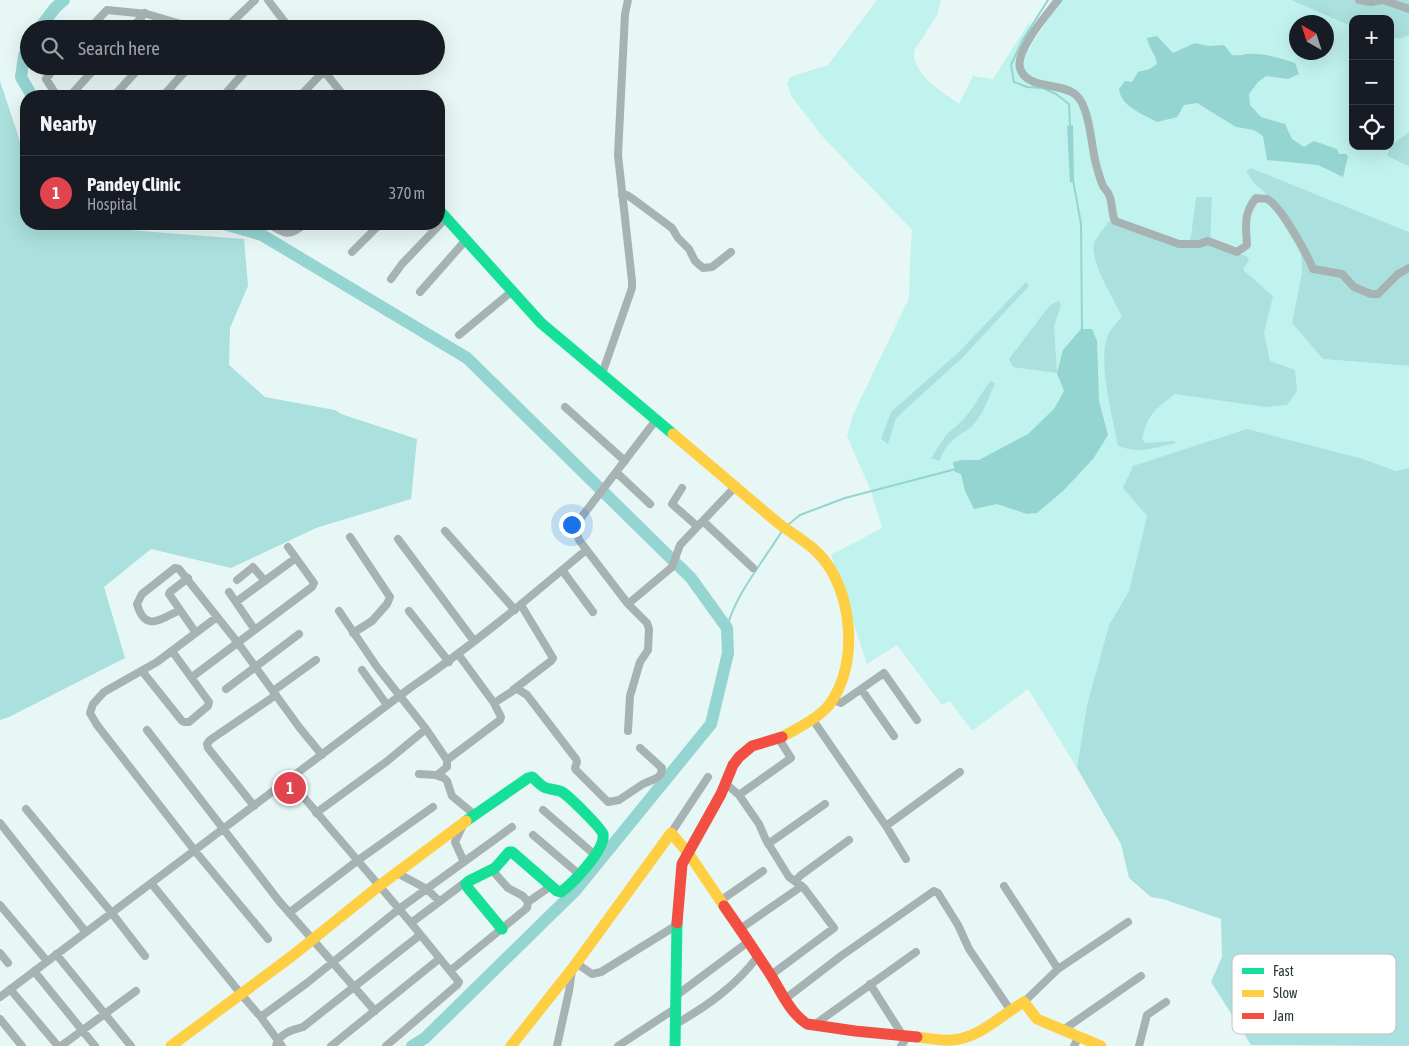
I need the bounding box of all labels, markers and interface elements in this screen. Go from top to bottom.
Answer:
north arrow [1289,15,1334,60]
map controls [1349,15,1394,150]
button: + [1349,15,1394,60]
search box [20,20,445,75]
icon: search [38,34,66,62]
text: Search here [78,37,160,59]
button: − [1349,60,1394,105]
button: locate [1349,105,1394,150]
text: Nearby [40,111,96,135]
text: Pandey Clinic [87,173,180,195]
text: 1 [52,184,60,202]
text: 370 m [389,184,425,202]
text: Hospital [87,195,137,213]
your location [559,512,585,538]
pin: 1 [274,769,306,807]
legend [1232,954,1396,1034]
text: Fast [1273,963,1294,979]
text: Slow [1273,985,1298,1001]
text: Jam [1273,1008,1294,1024]

